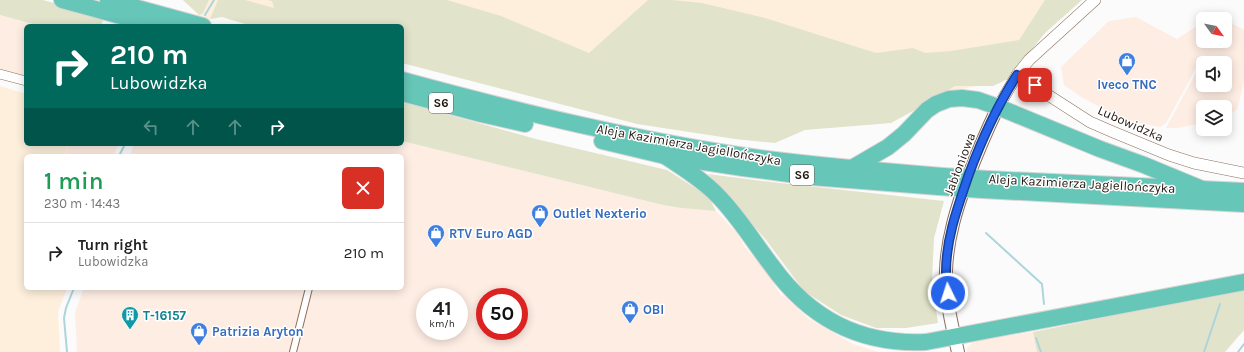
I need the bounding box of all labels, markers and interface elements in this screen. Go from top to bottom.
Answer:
north arrow [1196,12,1232,48]
map controls [1196,12,1232,136]
text: 210 m [110,38,188,71]
icon: right [44,40,96,92]
shop icon: Iveco TNC [1117,51,1137,76]
button: sound [1196,56,1232,92]
pin [1018,68,1052,102]
text: Lubowidzka [110,72,207,94]
icon: arrive [1024,74,1046,96]
place label: Iveco TNC [1097,77,1157,92]
road number: S6 [429,93,453,113]
button: layers [1196,100,1232,136]
street label: Lubowidzka [1096,102,1166,145]
icon: left [140,116,162,138]
icon: ahead [182,116,204,138]
icon: ahead [224,116,246,138]
icon: right [266,116,288,138]
street label: Aleja Kazimierza Jagiellończyka [596,121,782,168]
street label: Jabłoniowa [941,131,978,198]
road number: S6 [790,165,814,185]
text: 1 min [44,167,104,195]
button: close [342,167,384,209]
street label: Aleja Kazimierza Jagiellończyka [988,171,1176,196]
text: 230 m · 14:43 [44,196,120,211]
shop icon: Outlet Nexterio [530,203,550,228]
place label: Outlet Nexterio [553,206,647,221]
shop icon: RTV Euro AGD [426,223,446,248]
place label: RTV Euro AGD [449,226,533,241]
text: Turn right [78,236,148,254]
icon: right [44,242,66,264]
text: 210 m [344,244,384,262]
text: Lubowidzka [78,254,148,269]
position arrow [927,272,969,314]
speed limit sign: 50 [476,288,528,340]
text: 41 [432,297,452,320]
shop icon: OBI [620,299,640,324]
place label: OBI [643,302,664,317]
building icon: T-16157 [120,305,140,330]
place label: T-16157 [143,308,186,323]
text: km/h [429,318,455,330]
shop icon: Patrizia Aryton [189,321,209,346]
place label: Patrizia Aryton [212,324,304,339]

